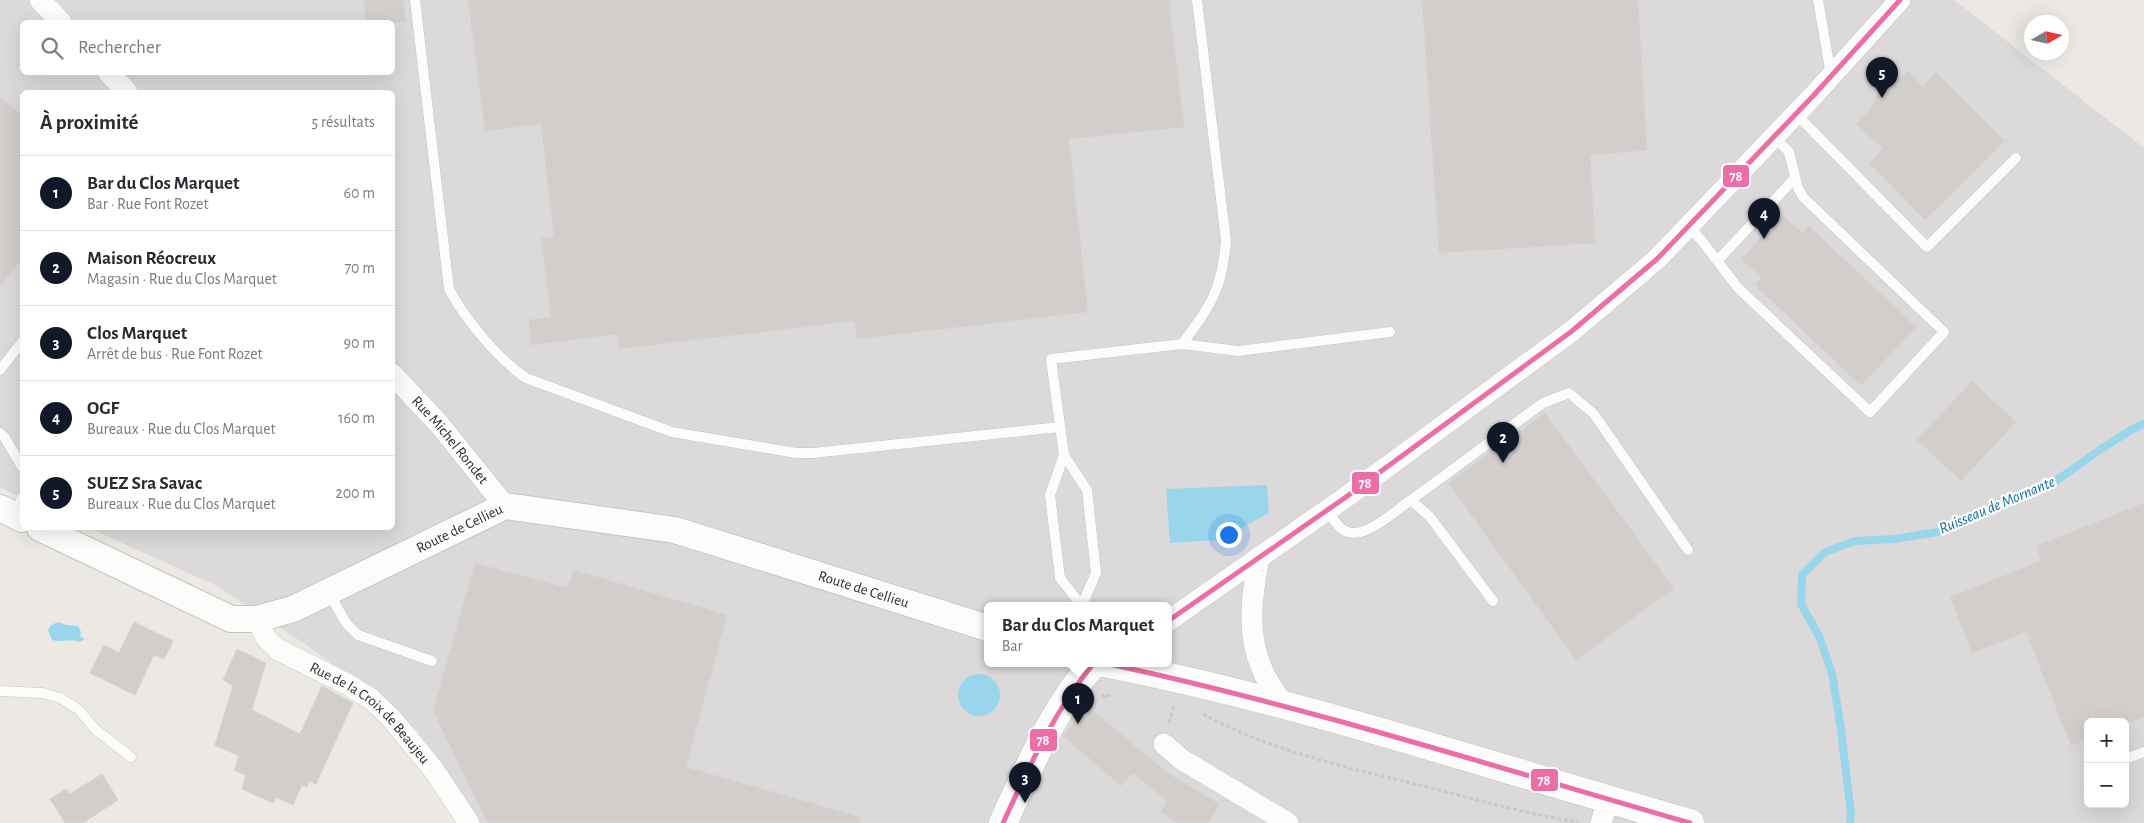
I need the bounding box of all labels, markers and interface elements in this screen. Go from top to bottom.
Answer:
north arrow [2024,15,2069,60]
search box [20,20,395,75]
icon: search [38,34,66,62]
text: Rechercher [78,38,161,57]
pin: 5 [1866,57,1898,98]
text: À proximité [40,112,138,133]
text: 5 résultats [312,114,375,130]
line badge: 78 [1722,164,1750,188]
text: 78 [1730,170,1743,184]
text: Bar du Clos Marquet [87,174,240,193]
text: 1 [53,185,59,201]
text: 60 m [344,185,375,201]
text: Bar · Rue Font Rozet [87,196,209,212]
pin: 4 [1748,198,1780,239]
text: Maison Réocreux [87,249,216,268]
text: 2 [52,260,60,276]
text: 70 m [344,260,375,276]
text: Magasin · Rue du Clos Marquet [87,271,277,287]
text: Clos Marquet [87,324,187,343]
text: 3 [53,335,59,351]
text: 90 m [344,335,375,351]
text: Arrêt de bus · Rue Font Rozet [87,346,263,362]
street label: Rue Michel Rondet [409,393,491,487]
text: OGF [87,399,119,418]
text: 4 [52,410,60,426]
text: 160 m [338,410,375,426]
text: Bureaux · Rue du Clos Marquet [87,421,276,437]
pin: 2 [1487,422,1519,463]
line badge: 78 [1351,471,1380,495]
water label: Ruisseau de Mornante [1937,473,2057,537]
text: SUEZ Sra Savac [87,474,202,493]
text: 78 [1359,477,1372,491]
text: 5 [53,485,59,501]
text: 200 m [335,485,375,501]
text: Bureaux · Rue du Clos Marquet [87,496,276,512]
street label: Route de Cellieu [414,501,505,555]
your location [1216,522,1242,548]
street label: Route de Cellieu [817,568,911,610]
popup [984,602,1172,667]
text: Bar du Clos Marquet [1002,616,1154,635]
text: Bar [1002,638,1023,654]
street label: Rue de la Croix de Beaujeu [308,659,433,767]
pin: 1 [1062,683,1094,724]
map controls [2084,718,2129,808]
button: + [2084,718,2129,763]
line badge: 78 [1029,728,1058,752]
text: 78 [1037,734,1050,748]
pin: 3 [1009,762,1041,803]
button: − [2084,763,2129,808]
line badge: 78 [1530,768,1559,792]
text: 78 [1538,774,1551,788]

